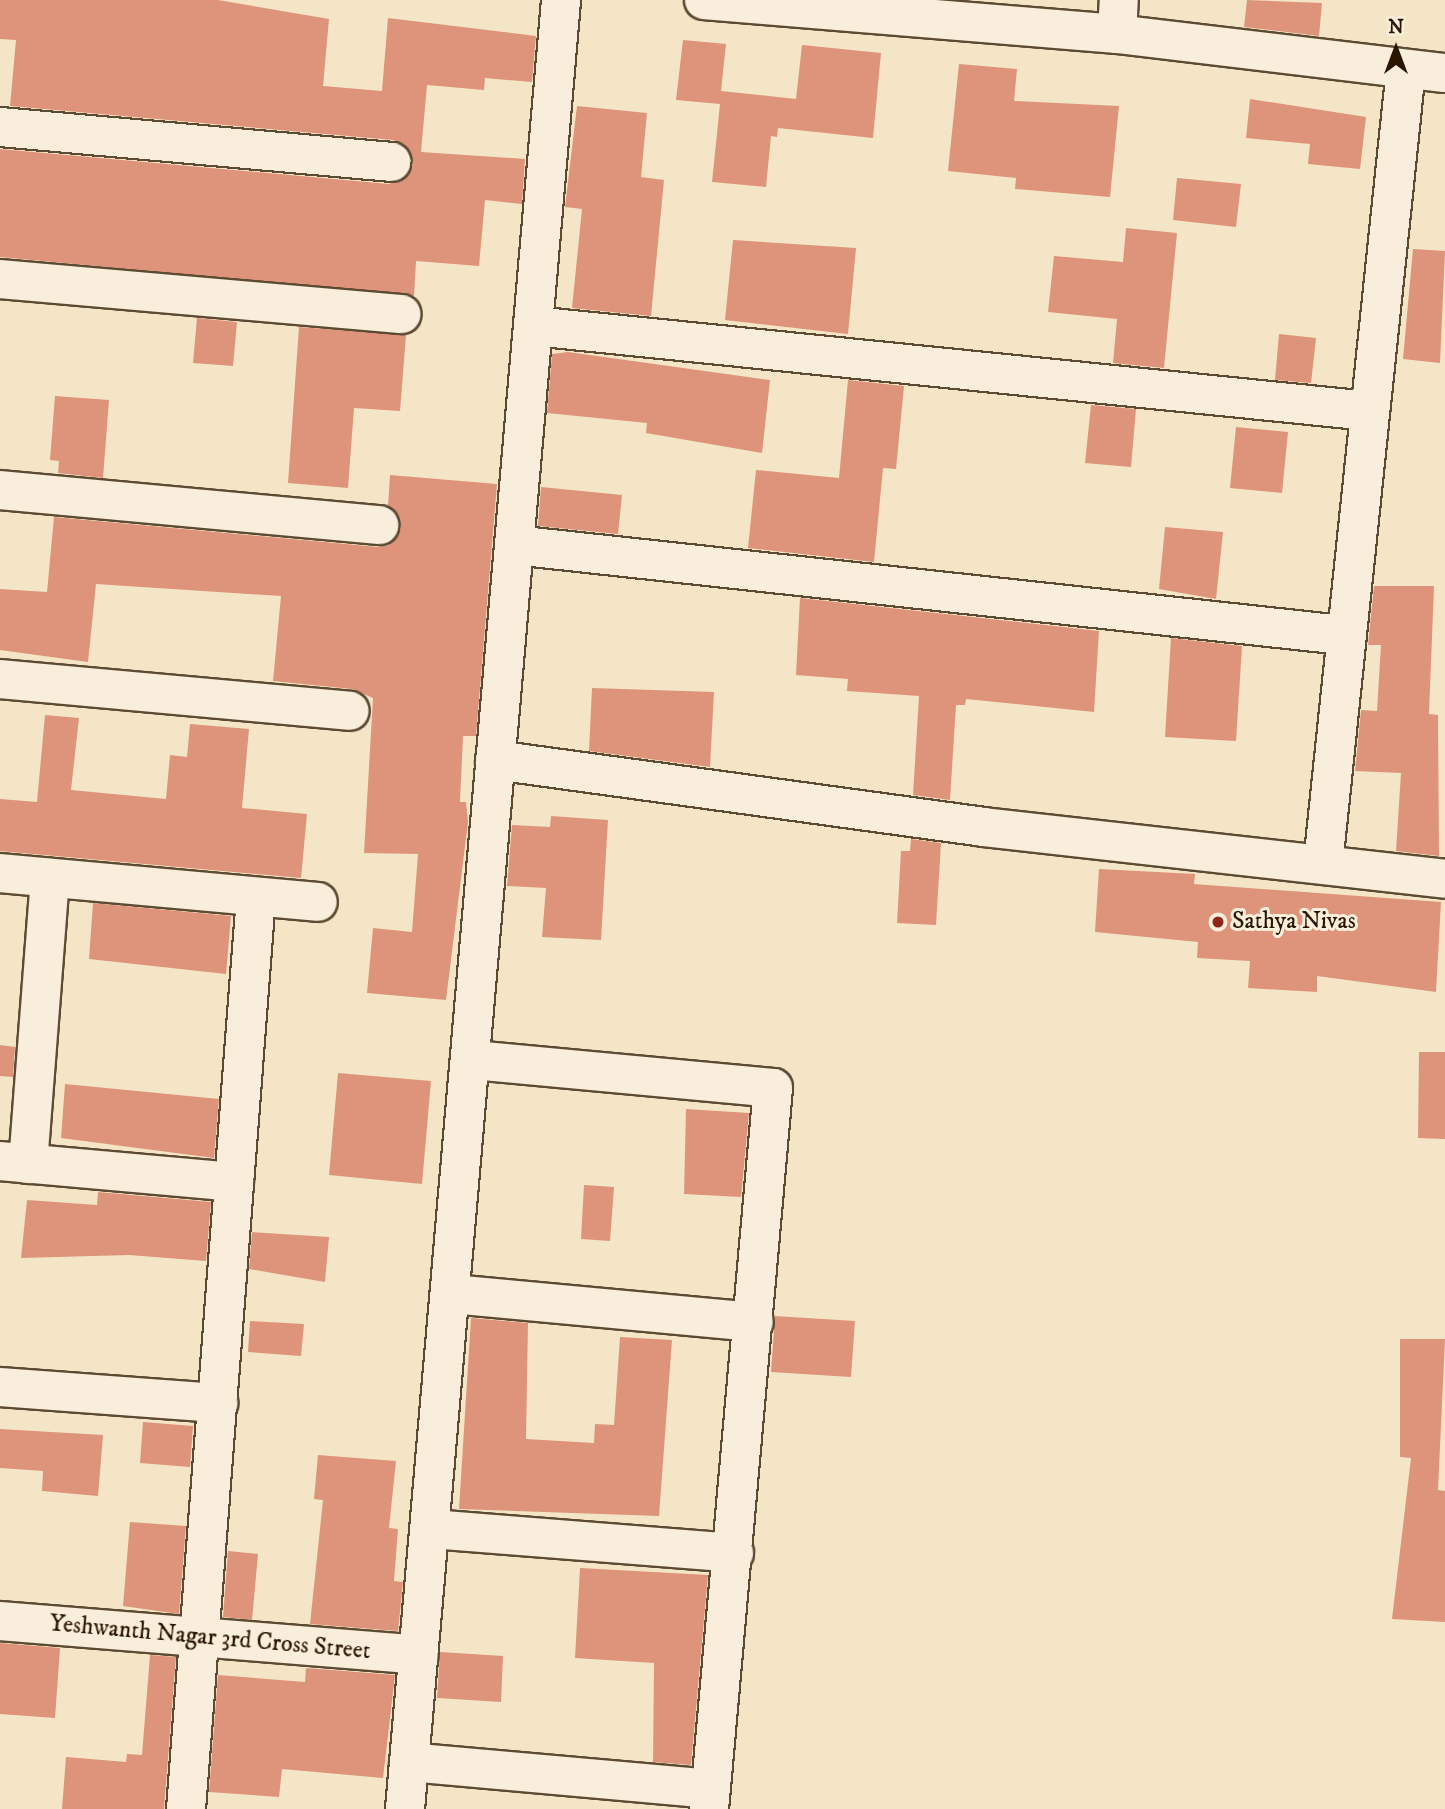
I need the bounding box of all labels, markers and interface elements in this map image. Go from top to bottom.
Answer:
north arrow [1361,14,1431,84]
text: N [1388,16,1404,39]
place label: Sathya Nivas [1232,908,1356,936]
marker: Sathya Nivas [1210,914,1226,930]
street label: Yeshwanth Nagar 3rd Cross Street [48,1610,372,1666]

